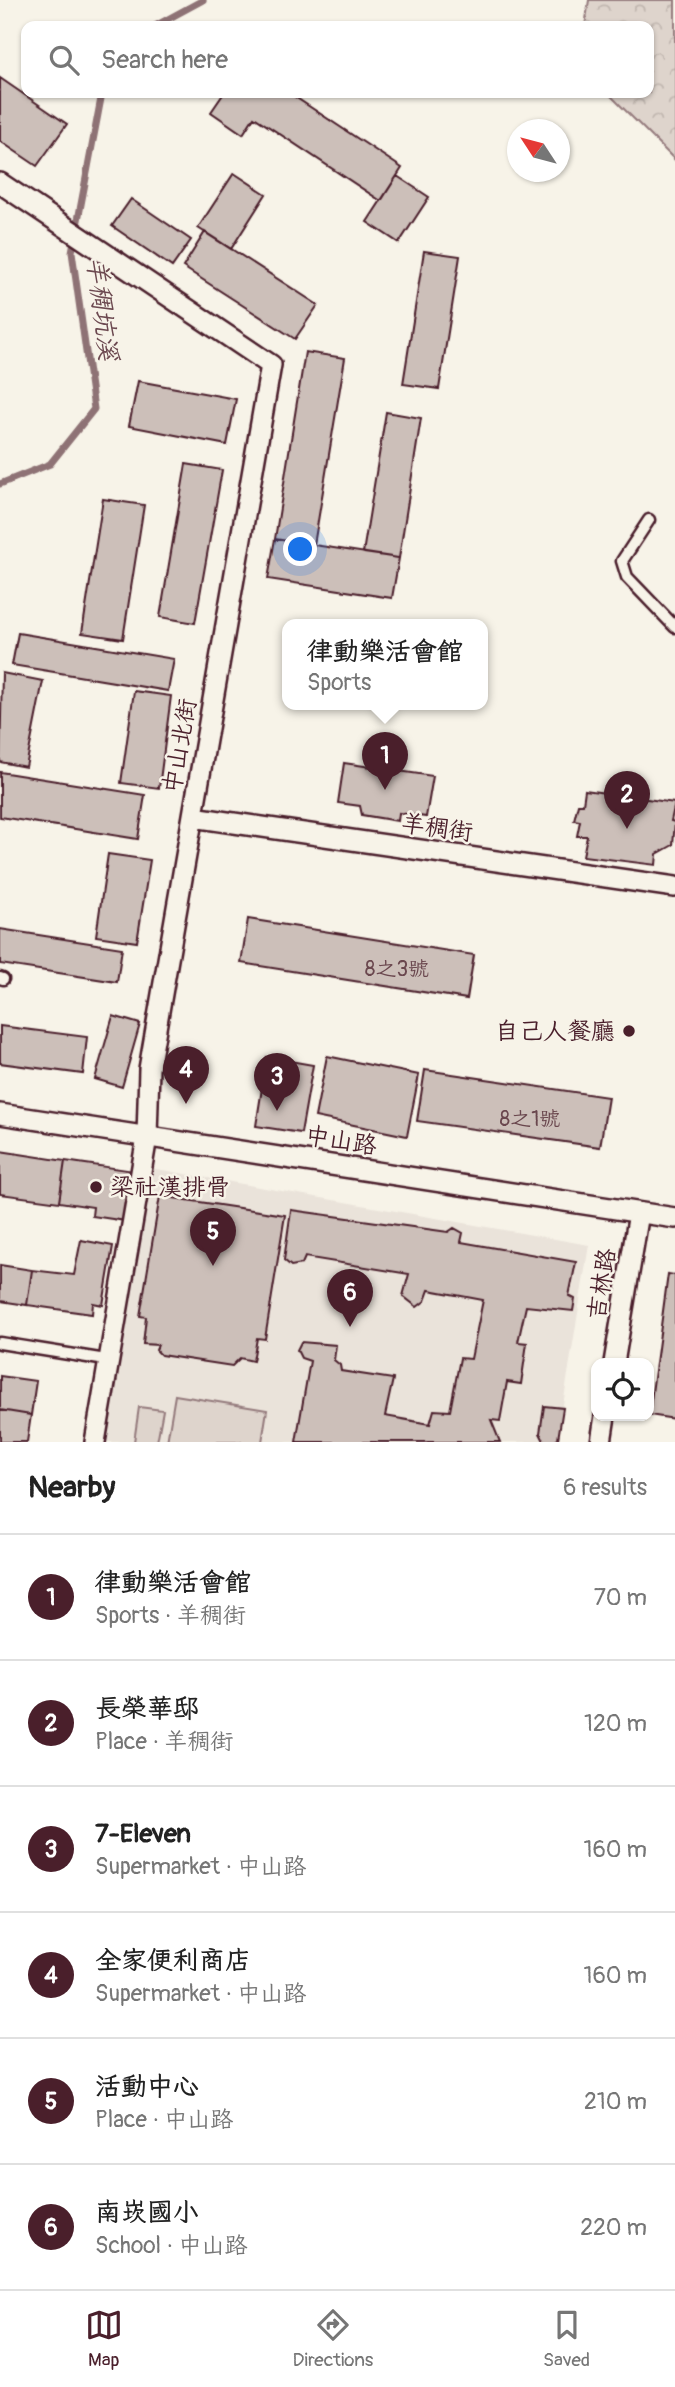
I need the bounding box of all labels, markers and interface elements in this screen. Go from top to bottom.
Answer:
search box [21,21,654,98]
icon: search [45,41,83,79]
text: Search here [101,44,228,76]
north arrow [507,119,570,182]
water label: 羊稠坑溪 [80,255,124,365]
your location [283,532,317,566]
popup [282,619,488,710]
text: 律動樂活會館 [307,636,463,668]
text: Sports [307,668,371,697]
street label: 中山北街 [157,696,203,796]
pin: 1 [362,732,408,790]
pin: 2 [604,771,650,829]
street label: 羊稠街 [399,809,475,847]
house number: 8之3號 [365,956,429,983]
place label: 自己人餐廳 [495,1017,615,1046]
marker: 自己人餐廳 [621,1023,637,1039]
pin: 4 [163,1046,209,1104]
pin: 3 [254,1053,300,1111]
house number: 8之1號 [500,1106,560,1133]
street label: 中山路 [303,1121,379,1161]
place label: 梁社漢排骨 [110,1173,230,1202]
marker: 梁社漢排骨 [88,1179,104,1195]
pin: 5 [190,1208,236,1266]
street label: 吉林路 [582,1246,622,1322]
pin: 6 [327,1269,373,1327]
map controls [591,1358,654,1421]
button: locate [591,1358,654,1421]
text: Nearby [28,1469,115,1506]
text: 6 results [563,1473,647,1502]
text: 律動樂活會館 [95,1567,251,1599]
text: 1 [47,1583,56,1612]
text: 70 m [594,1583,647,1612]
text: Sports · 羊稠街 [95,1601,246,1630]
text: 長榮華邸 [95,1693,199,1725]
text: 2 [45,1709,57,1738]
text: 120 m [584,1709,647,1738]
text: Place · 羊稠街 [95,1727,233,1756]
text: 7-Eleven [95,1818,191,1850]
text: 3 [45,1835,57,1864]
text: 160 m [583,1835,647,1864]
text: Supermarket · 中山路 [95,1852,306,1881]
text: 全家便利商店 [95,1945,251,1977]
text: 4 [44,1961,58,1990]
text: 160 m [583,1961,647,1990]
text: Supermarket · 中山路 [95,1979,306,2008]
text: 活動中心 [95,2071,199,2103]
text: 5 [45,2087,57,2116]
text: 210 m [584,2087,647,2116]
text: Place · 中山路 [95,2105,233,2134]
text: 南崁國小 [95,2197,199,2229]
text: 6 [44,2213,58,2242]
text: 220 m [580,2213,647,2242]
text: School · 中山路 [95,2231,247,2260]
tab: Map [85,2306,123,2372]
tab: Directions [293,2306,373,2372]
tab: Saved [543,2306,590,2372]

